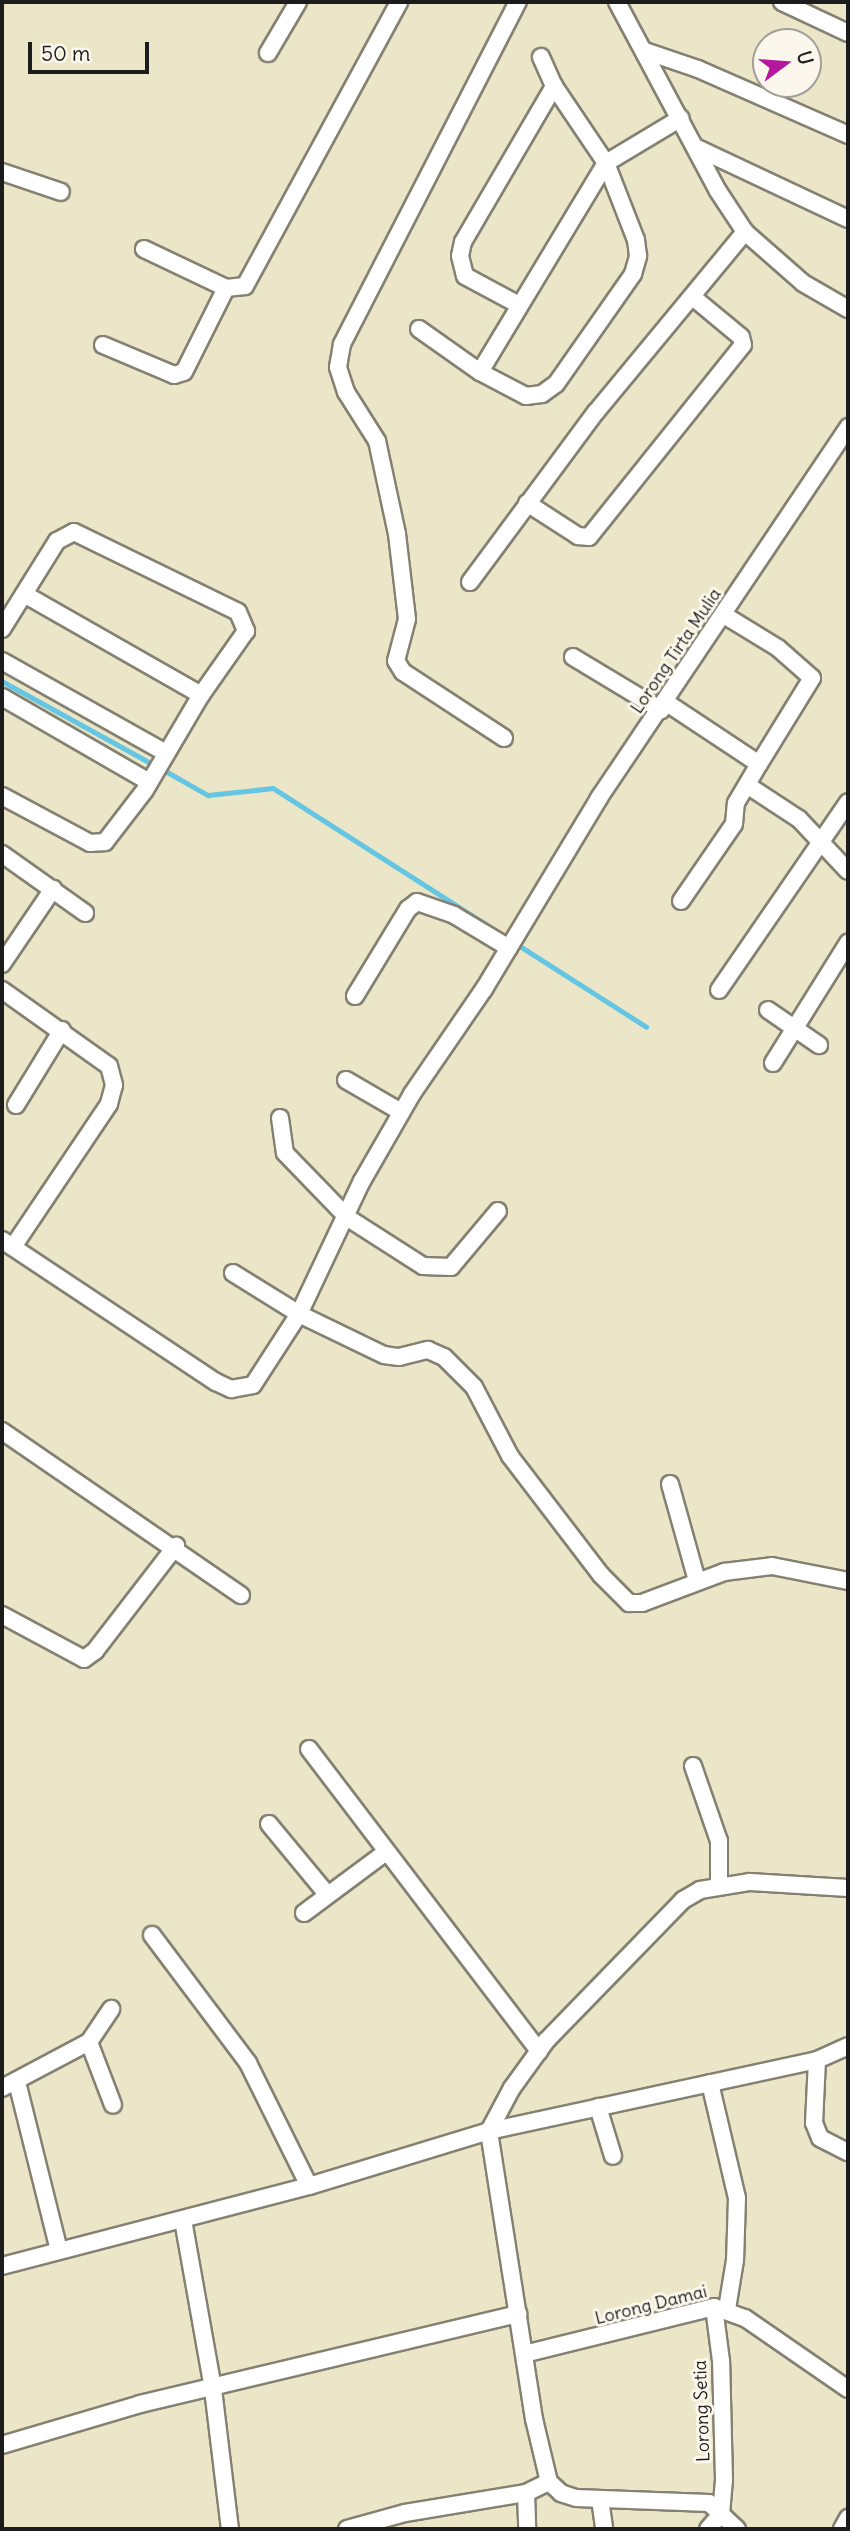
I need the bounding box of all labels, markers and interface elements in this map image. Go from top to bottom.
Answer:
scale bar [32,28,152,72]
north arrow [752,28,822,98]
text: 50 m [41,40,90,67]
text: U [792,48,819,67]
street label: Lorong Tirta Mulia [626,584,726,718]
street label: Lorong Damai [593,2281,709,2329]
street label: Lorong Setia [689,2360,715,2462]

